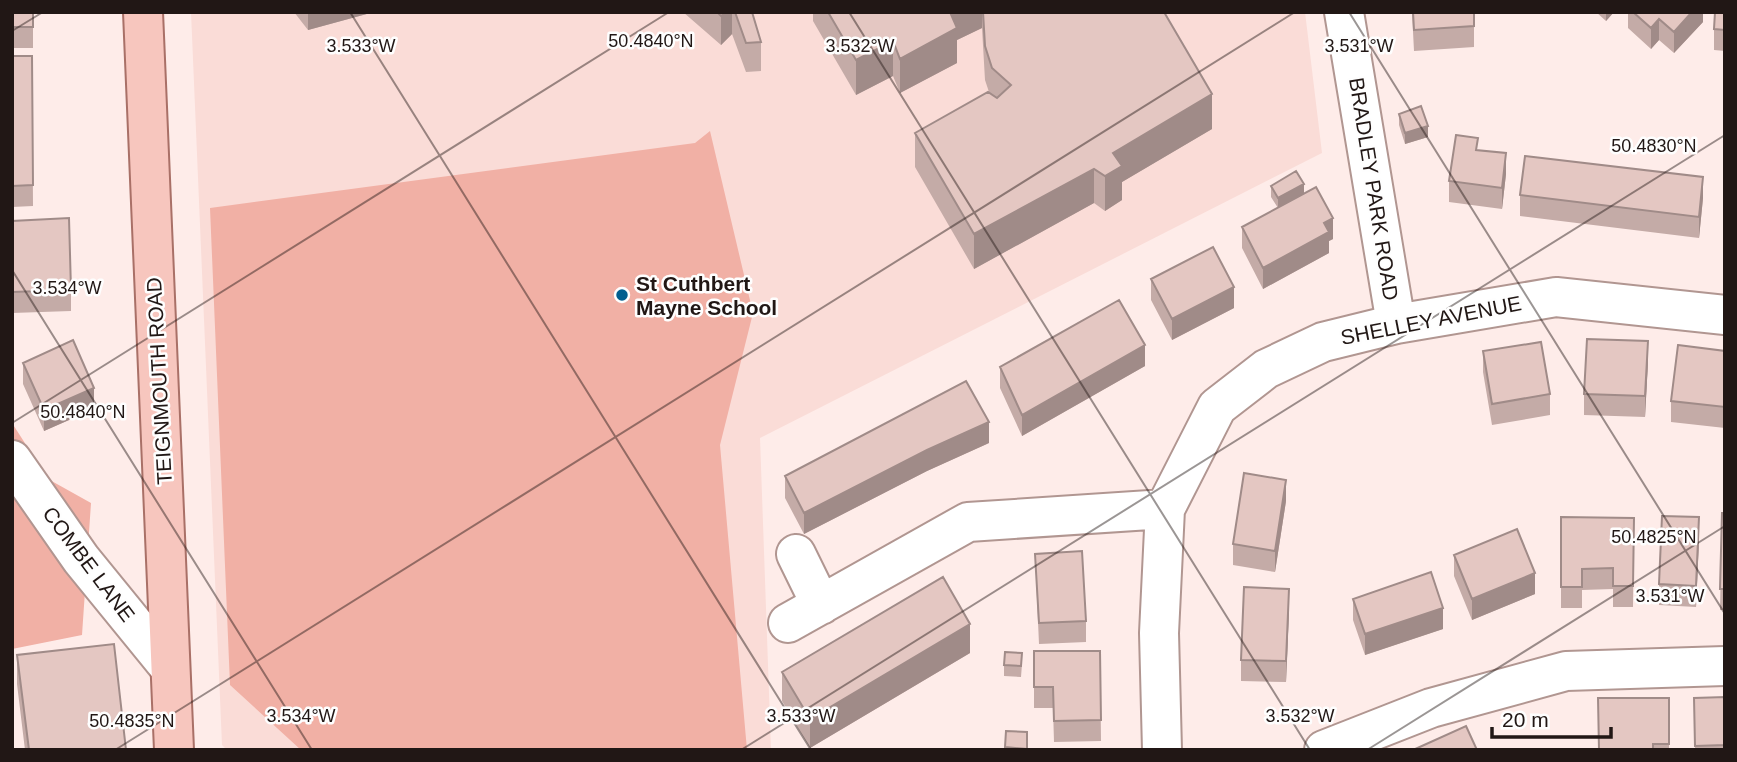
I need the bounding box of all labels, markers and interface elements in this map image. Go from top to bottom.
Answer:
text: 50.4840°N [608,31,694,51]
text: 3.533°W [326,36,396,56]
text: 3.532°W [825,36,895,56]
text: 3.531°W [1324,36,1394,56]
street label: BRADLEY PARK ROAD [1345,76,1403,302]
text: 50.4830°N [1611,136,1697,156]
place label: St Cuthbert Mayne School [636,272,777,319]
street label: TEIGNMOUTH ROAD [142,277,176,485]
text: 3.534°W [32,278,102,298]
marker: St Cuthbert Mayne School [614,287,630,303]
street label: SHELLEY AVENUE [1339,291,1523,349]
text: 50.4840°N [40,402,126,422]
street label: COMBE LANE [38,502,140,626]
text: 50.4825°N [1611,527,1697,547]
text: 3.531°W [1635,586,1705,606]
scale bar [1492,696,1611,740]
text: 3.534°W [266,706,336,726]
text: 3.533°W [766,706,836,726]
text: 3.532°W [1265,706,1335,726]
text: 20 m [1502,708,1549,731]
text: 50.4835°N [89,711,175,731]

